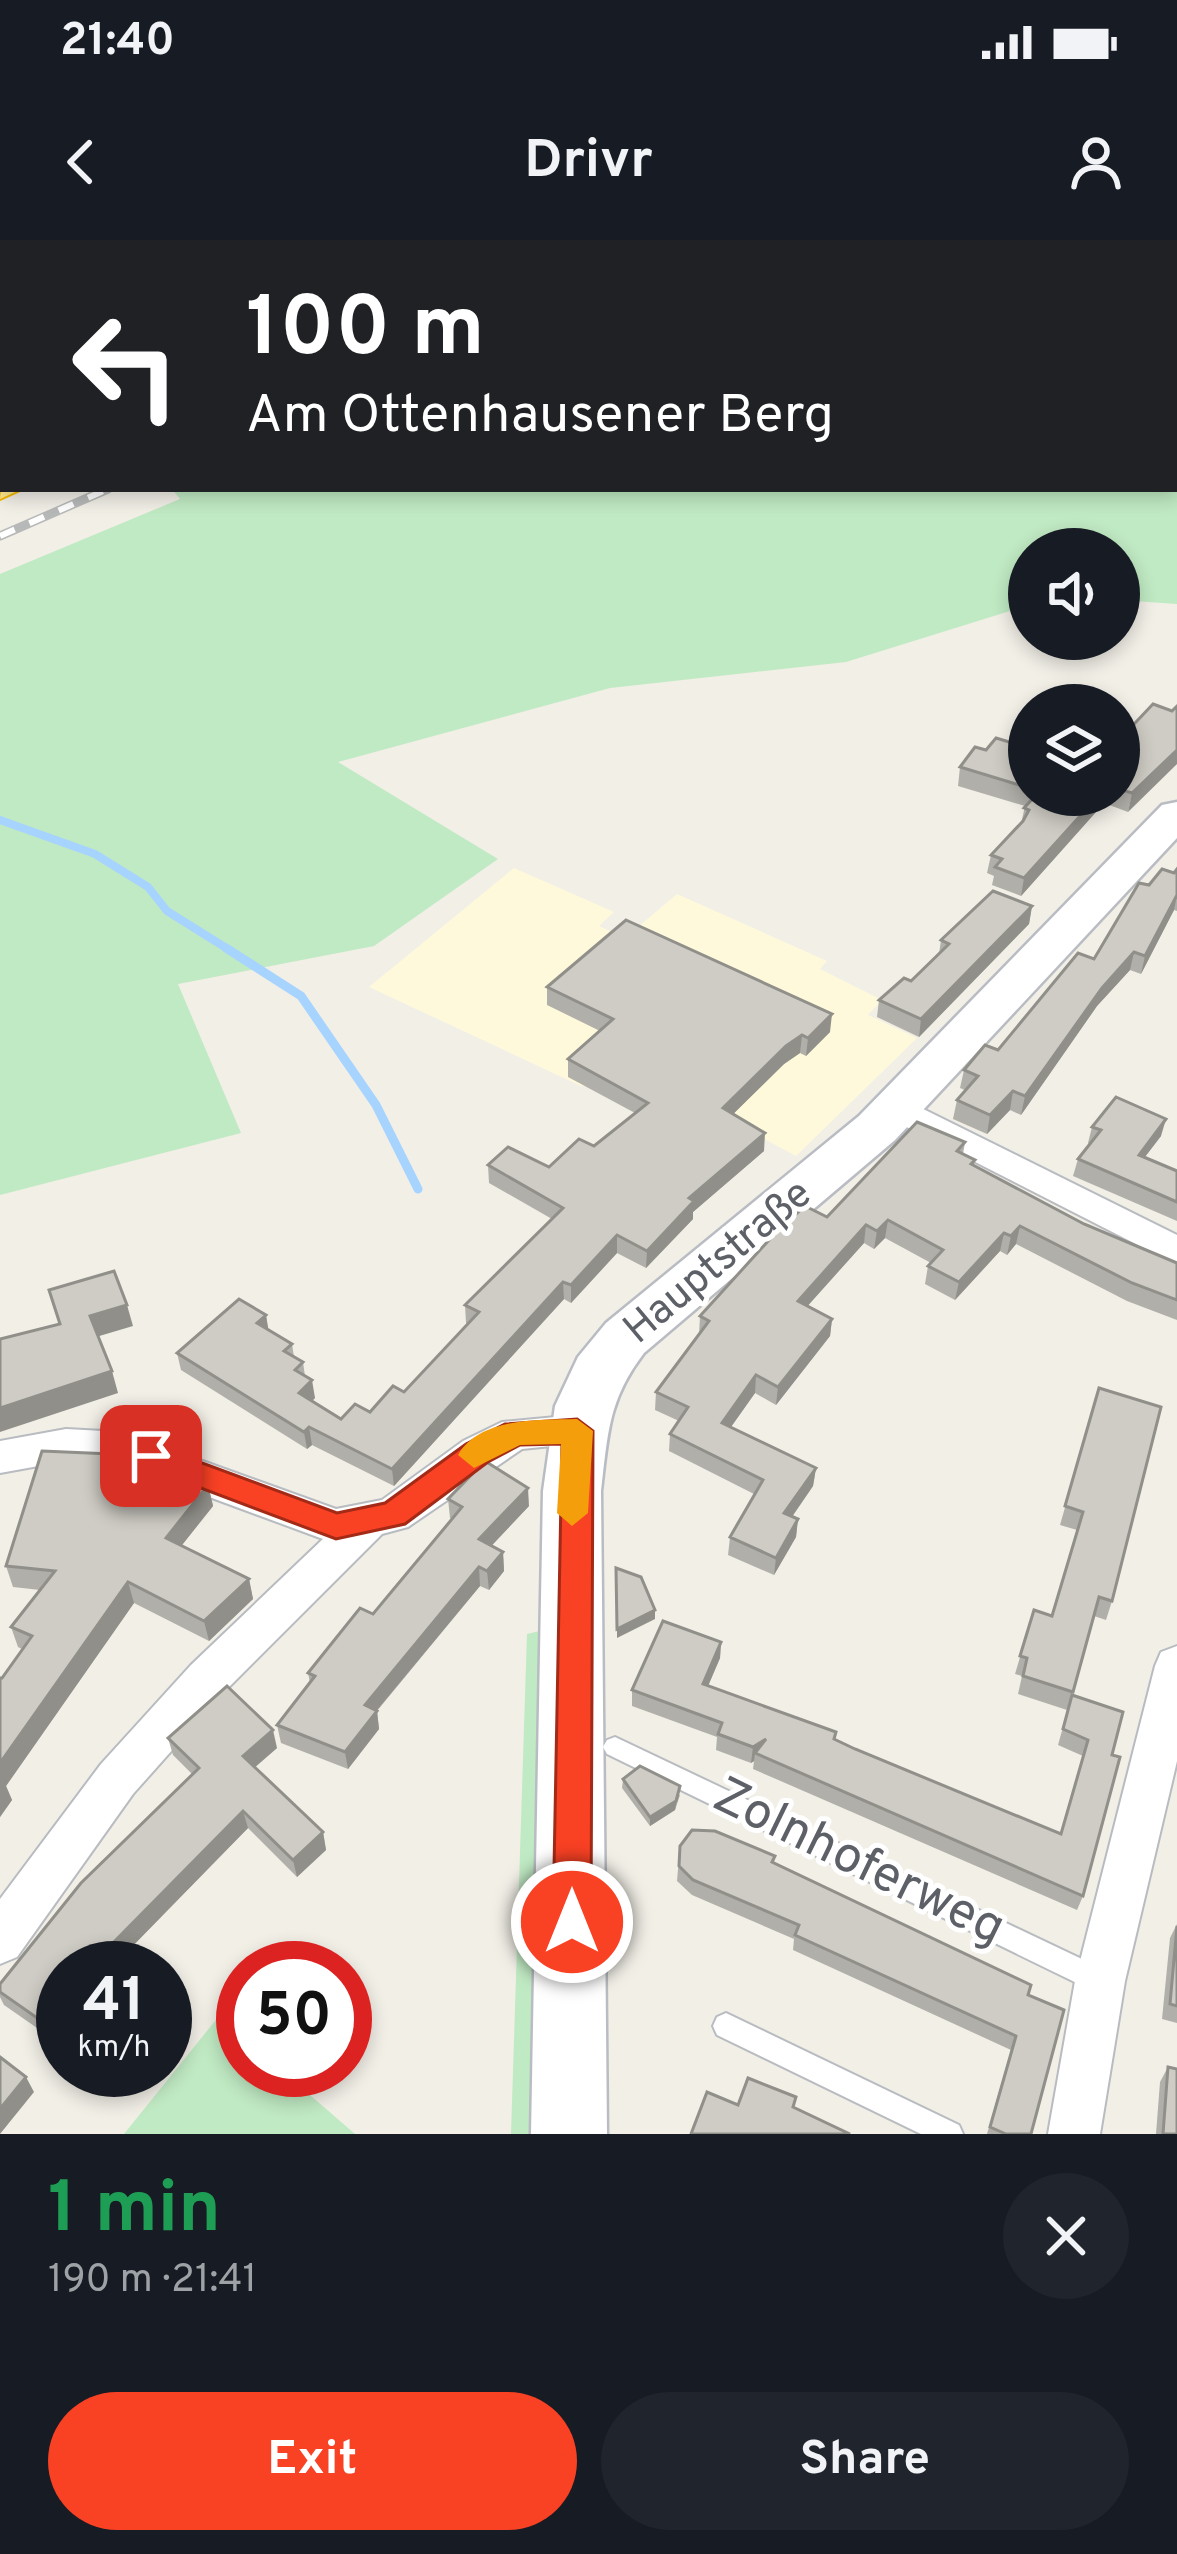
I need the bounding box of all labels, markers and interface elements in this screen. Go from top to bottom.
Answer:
text: 21:40 [60,14,175,71]
text: Drivr [524,128,653,197]
icon: back [48,129,114,195]
icon: person [1063,129,1129,195]
text: 100 m [246,279,485,385]
icon: left [48,288,204,444]
text: Am Ottenhausener Berg [246,383,834,452]
map controls [1008,528,1140,816]
button: sound [1008,528,1140,660]
button: layers [1008,684,1140,816]
street label: Hauptstraße [614,1169,824,1357]
pin [100,1405,202,1507]
icon: arrive [118,1423,184,1489]
street label: Zolnhoferweg [701,1765,1015,1963]
position arrow [509,1859,635,1985]
speed limit sign: 50 [216,1941,372,2097]
text: 41 [83,1966,145,2042]
text: km/h [78,2030,150,2067]
text: 1 min [48,2166,221,2258]
button: close [1003,2173,1129,2299]
text: 190 m · 21:41 [48,2257,257,2306]
button: Exit [48,2392,577,2530]
button: Share [601,2392,1129,2530]

